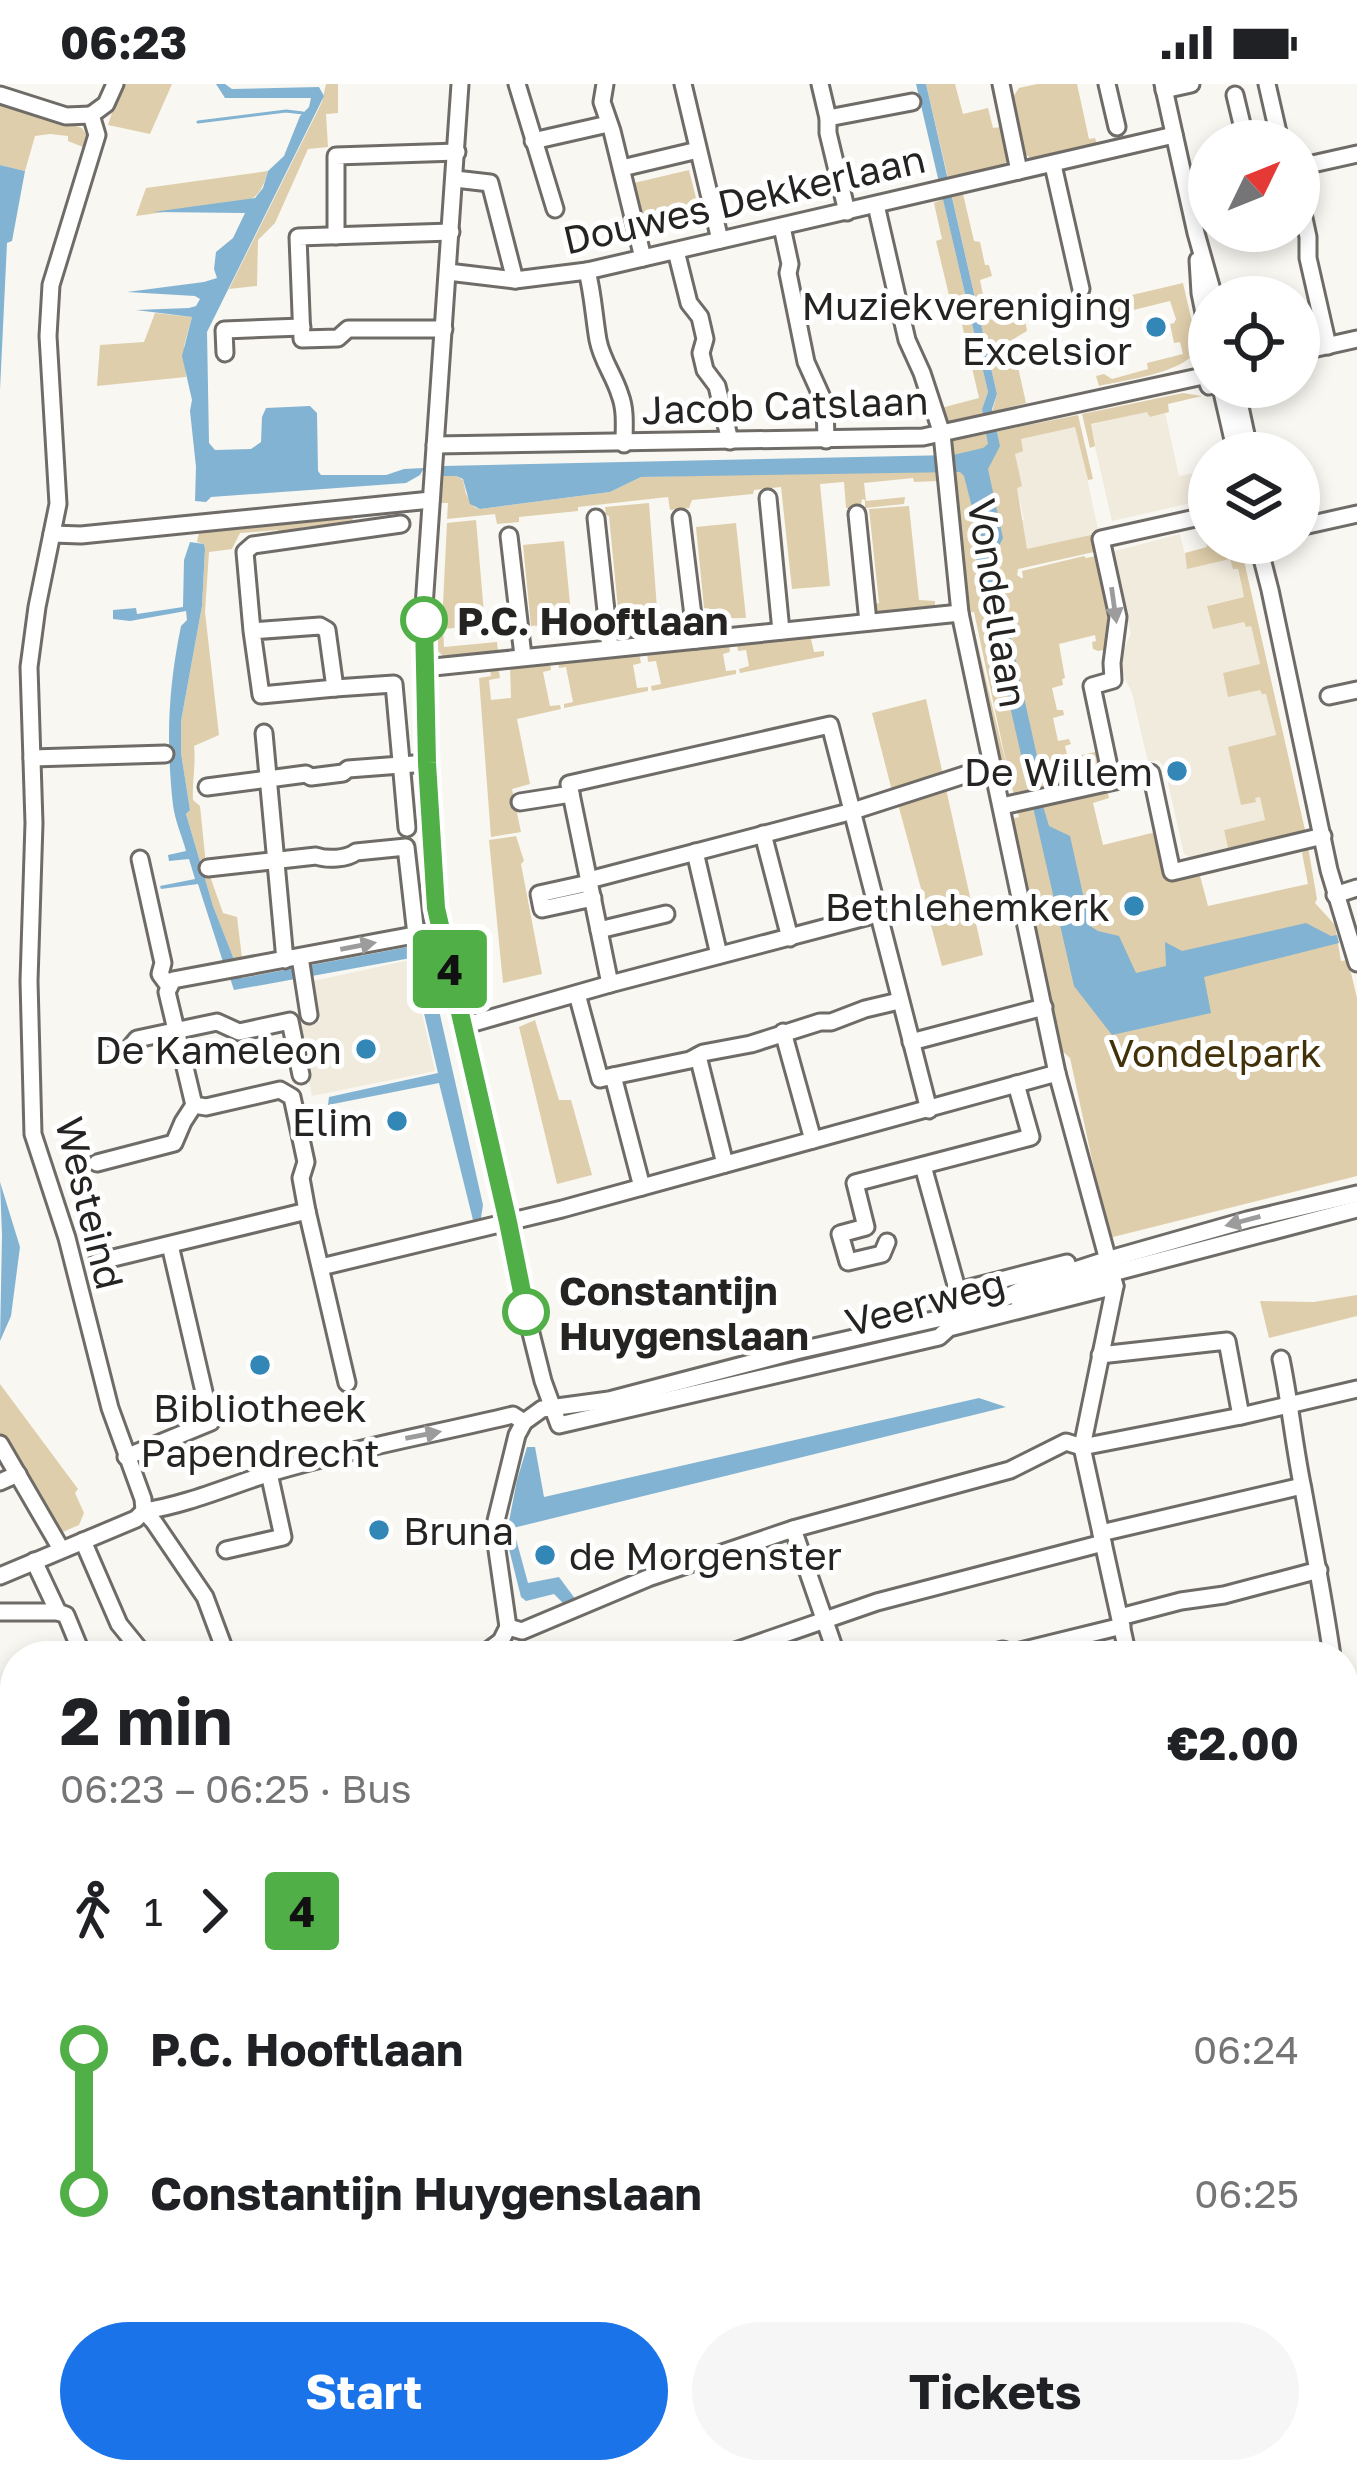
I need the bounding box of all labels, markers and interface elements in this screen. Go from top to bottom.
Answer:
text: 06:23 [60,15,187,69]
north arrow [1188,120,1320,252]
map controls [1188,120,1320,564]
street label: Douwes Dekkerlaan [558,134,930,264]
button: locate [1188,276,1320,408]
place label: Muziekvereniging Excelsior [802,282,1132,374]
marker: Muziekvereniging Excelsior [1143,314,1169,340]
street label: Jacob Catslaan [641,377,929,433]
button: layers [1188,432,1320,564]
street label: Vondellaan [958,495,1038,711]
one-way arrow [1105,587,1124,625]
place label: P.C. Hooftlaan [457,597,728,644]
marker: P.C. Hooftlaan [402,598,446,642]
place label: De Willem [964,748,1153,795]
marker: De Willem [1164,758,1190,784]
place label: Bethlehemkerk [825,883,1110,930]
marker: Bethlehemkerk [1121,893,1147,919]
line badge: 4 [411,930,489,1008]
one-way arrow [340,936,377,955]
text: 4 [437,944,463,994]
place label: De Kameleon [95,1026,342,1073]
park label: Vondelpark [1108,1029,1322,1076]
marker: De Kameleon [353,1036,379,1062]
place label: Elim [292,1098,373,1145]
marker: Elim [384,1108,410,1134]
street label: Westeind [46,1112,134,1294]
one-way arrow [1224,1212,1261,1231]
street label: Veerweg [840,1258,1010,1346]
place label: Constantijn Huygenslaan [559,1267,809,1359]
marker: Constantijn Huygenslaan [504,1290,548,1334]
marker: Bibliotheek Papendrecht [247,1352,273,1378]
place label: Bibliotheek Papendrecht [140,1384,380,1476]
one-way arrow [405,1425,442,1444]
place label: Bruna [403,1507,514,1554]
marker: Bruna [366,1517,392,1543]
place label: de Morgenster [569,1532,842,1579]
marker: de Morgenster [532,1542,558,1568]
text: 2 min [60,1680,233,1760]
text: €2.00 [1167,1716,1299,1770]
text: 06:23 – 06:25 · Bus [60,1765,411,1812]
icon: walk [60,1878,126,1944]
icon: forward [181,1878,247,1944]
text: 4 [289,1886,315,1936]
text: 1 [144,1888,163,1935]
text: P.C. Hooftlaan [150,2022,463,2076]
text: 06:24 [1193,2026,1299,2073]
text: Constantijn Huygenslaan [150,2166,702,2220]
text: 06:25 [1194,2170,1299,2217]
button: Start [60,2322,668,2460]
button: Tickets [692,2322,1299,2460]

